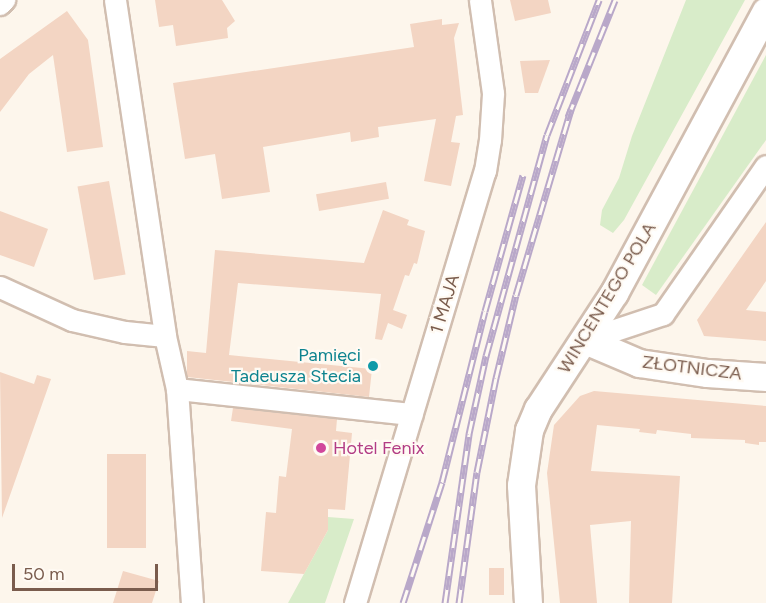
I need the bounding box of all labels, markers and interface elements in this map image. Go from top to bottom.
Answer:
street label: WINCENTEGO POLA [553,219,661,377]
street label: 1 MAJA [426,272,464,336]
place label: Pamięci Tadeusza Stecia [231,345,361,388]
street label: ZŁOTNICZA [641,351,743,385]
marker: Pamięci Tadeusza Stecia [366,359,380,373]
place label: Hotel Fenix [333,437,424,459]
marker: Hotel Fenix [314,441,328,455]
scale bar [15,552,160,590]
text: 50 m [23,563,65,585]

